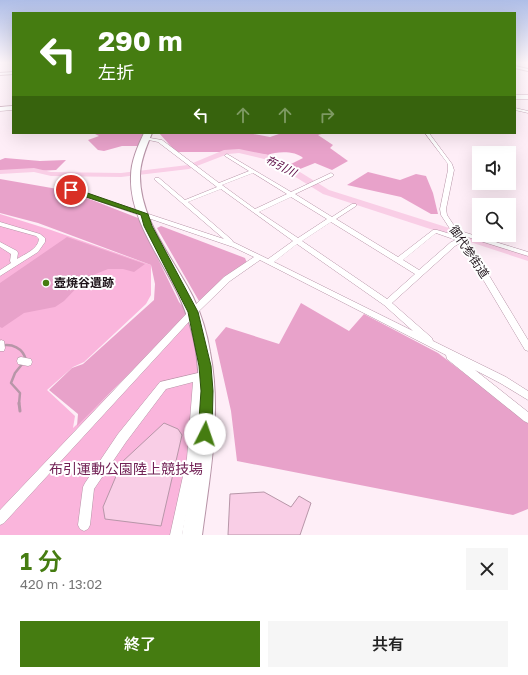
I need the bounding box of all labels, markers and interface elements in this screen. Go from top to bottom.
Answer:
text: 290 m [98,24,183,57]
icon: left [32,28,84,80]
text: 左折 [98,61,134,83]
icon: left [190,104,212,126]
icon: ahead [232,104,254,126]
icon: ahead [274,104,296,126]
icon: right [316,104,338,126]
map controls [472,146,516,242]
button: sound [472,146,516,190]
water label: 布引川 [264,152,300,179]
pin [54,173,88,207]
icon: arrive [60,179,82,201]
button: search [472,198,516,242]
street label: 御代参街道 [446,223,492,281]
place label: 壺焼谷遺跡 [54,275,114,290]
marker: 壺焼谷遺跡 [41,278,51,288]
position arrow [184,413,226,455]
park label: 布引運動公園陸上競技場 [49,460,203,477]
text: 1 分 [20,546,62,575]
button: close [466,548,508,590]
text: 420 m · 13:02 [20,576,102,592]
button: 終了 [20,621,260,667]
button: 共有 [268,621,508,667]

